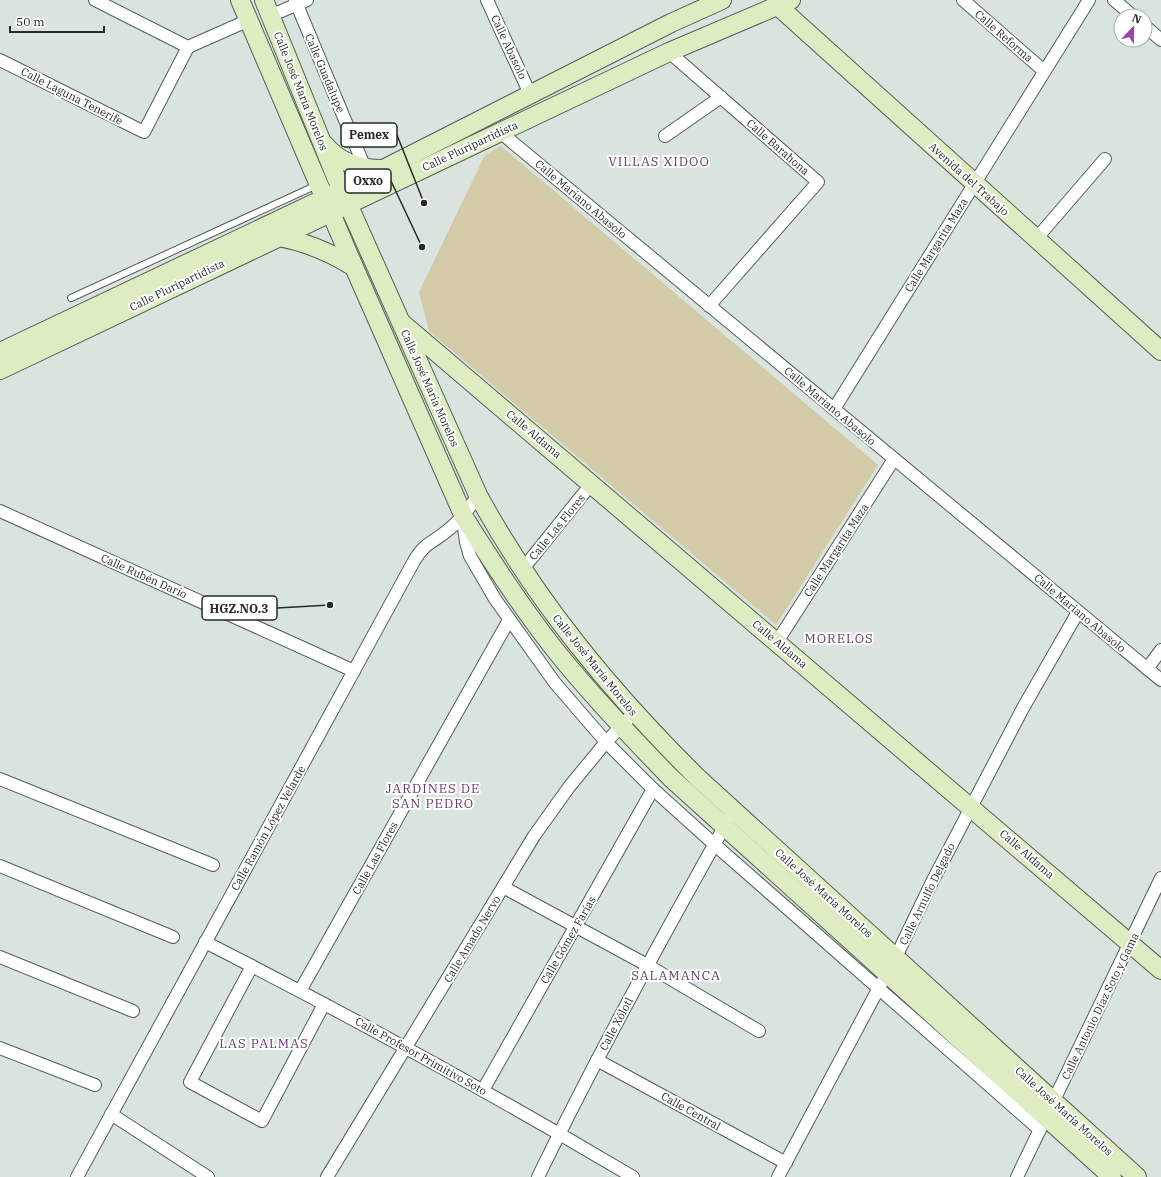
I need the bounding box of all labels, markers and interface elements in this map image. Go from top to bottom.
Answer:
street label: Calle Reforma [972,7,1036,65]
scale bar [10,8,104,34]
north arrow [1113,8,1153,48]
text: N [1130,11,1144,27]
street label: Calle Abasolo [488,13,530,81]
text: 50 m [16,14,45,29]
street label: Calle José María Morelos [271,30,331,152]
street label: Calle Guadalupe [302,31,348,115]
street label: Calle Laguna Tenerife [19,64,125,128]
street label: Calle Barahona [744,116,812,178]
street label: Calle Pluripartidista [420,118,520,174]
callout: Pemex [341,123,397,147]
text: Pemex [349,127,389,142]
street label: Avenida del Trabajo [926,139,1012,219]
district label: VILLAS XIDOO [608,153,710,170]
street label: Calle Mariano Abasolo [532,157,630,241]
callout: Oxxo [345,169,391,193]
text: Oxxo [353,173,383,188]
street label: Calle Margarita Maza [901,195,971,295]
street label: Calle Pluripartidista [127,256,227,314]
street label: Calle José María Morelos [398,327,462,449]
street label: Calle Mariano Abasolo [781,364,879,448]
street label: Calle Aldama [503,407,565,461]
street label: Calle Las Flores [526,491,588,563]
street label: Calle Margarita Maza [801,501,871,599]
street label: Calle Rubén Darío [99,551,189,601]
street label: Calle Mariano Abasolo [1031,571,1129,655]
callout: HGZ.NO.3 [202,596,277,620]
text: HGZ.NO.3 [210,601,268,616]
street label: Calle José María Morelos [550,611,640,719]
street label: Calle Aldama [749,617,811,671]
district label: MORELOS [804,630,874,647]
street label: Calle Ramón López Velarde [228,763,308,893]
district label: JARDINES DE SAN PEDRO [386,780,480,812]
street label: Calle Las Flores [349,819,401,897]
street label: Calle Aldama [997,826,1057,882]
street label: Calle Arnulfo Delgado [896,841,958,947]
street label: Calle José María Morelos [772,845,876,941]
street label: Calle Amado Nervo [440,893,504,985]
street label: Calle Gómez Farías [537,894,599,986]
street label: Calle Antonio Díaz Soto y Gama [1058,930,1142,1082]
district label: SALAMANCA [631,967,721,984]
street label: Calle Xólotl [596,995,636,1053]
street label: Calle Profesor Primitivo Soto [353,1014,489,1098]
district label: LAS PALMAS [219,1035,309,1052]
street label: Calle José María Morelos [1012,1063,1116,1159]
street label: Calle Central [659,1089,723,1133]

